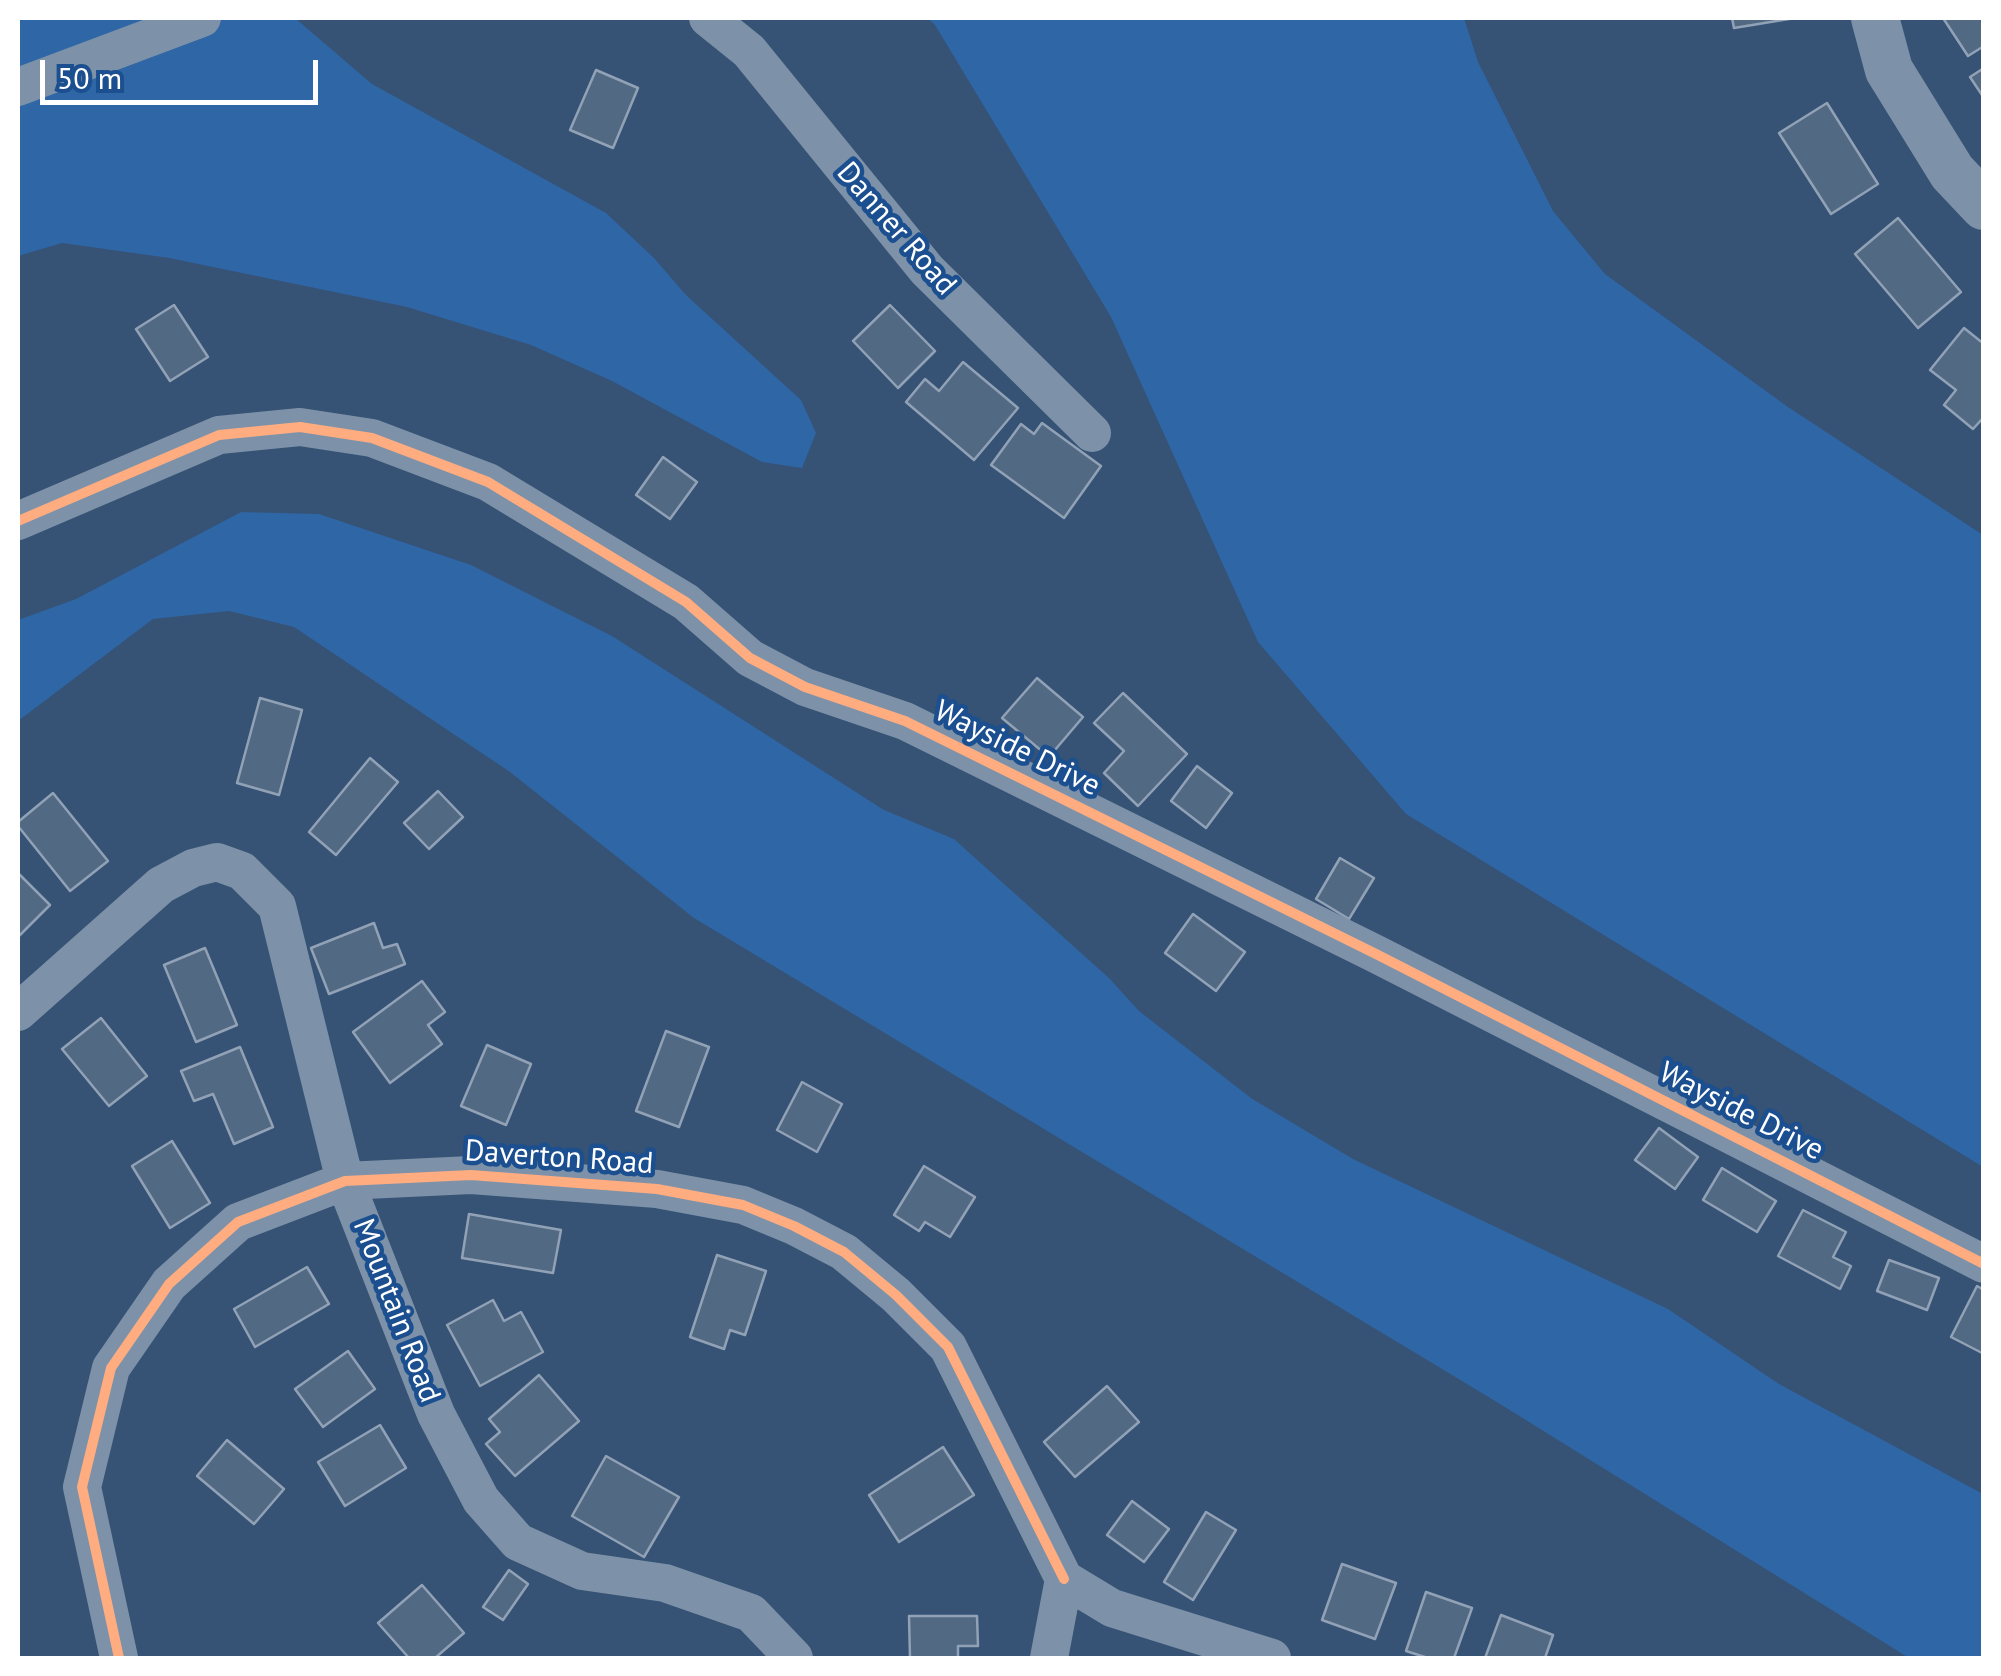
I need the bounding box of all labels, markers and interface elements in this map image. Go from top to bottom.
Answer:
scale bar [45,40,322,102]
text: 50 m [57,58,122,97]
street label: Danner Road [829,155,963,303]
street label: Wayside Drive [928,693,1106,805]
street label: Wayside Drive [1653,1055,1829,1169]
street label: Daverton Road [464,1133,654,1183]
street label: Mountain Road [345,1214,447,1408]

